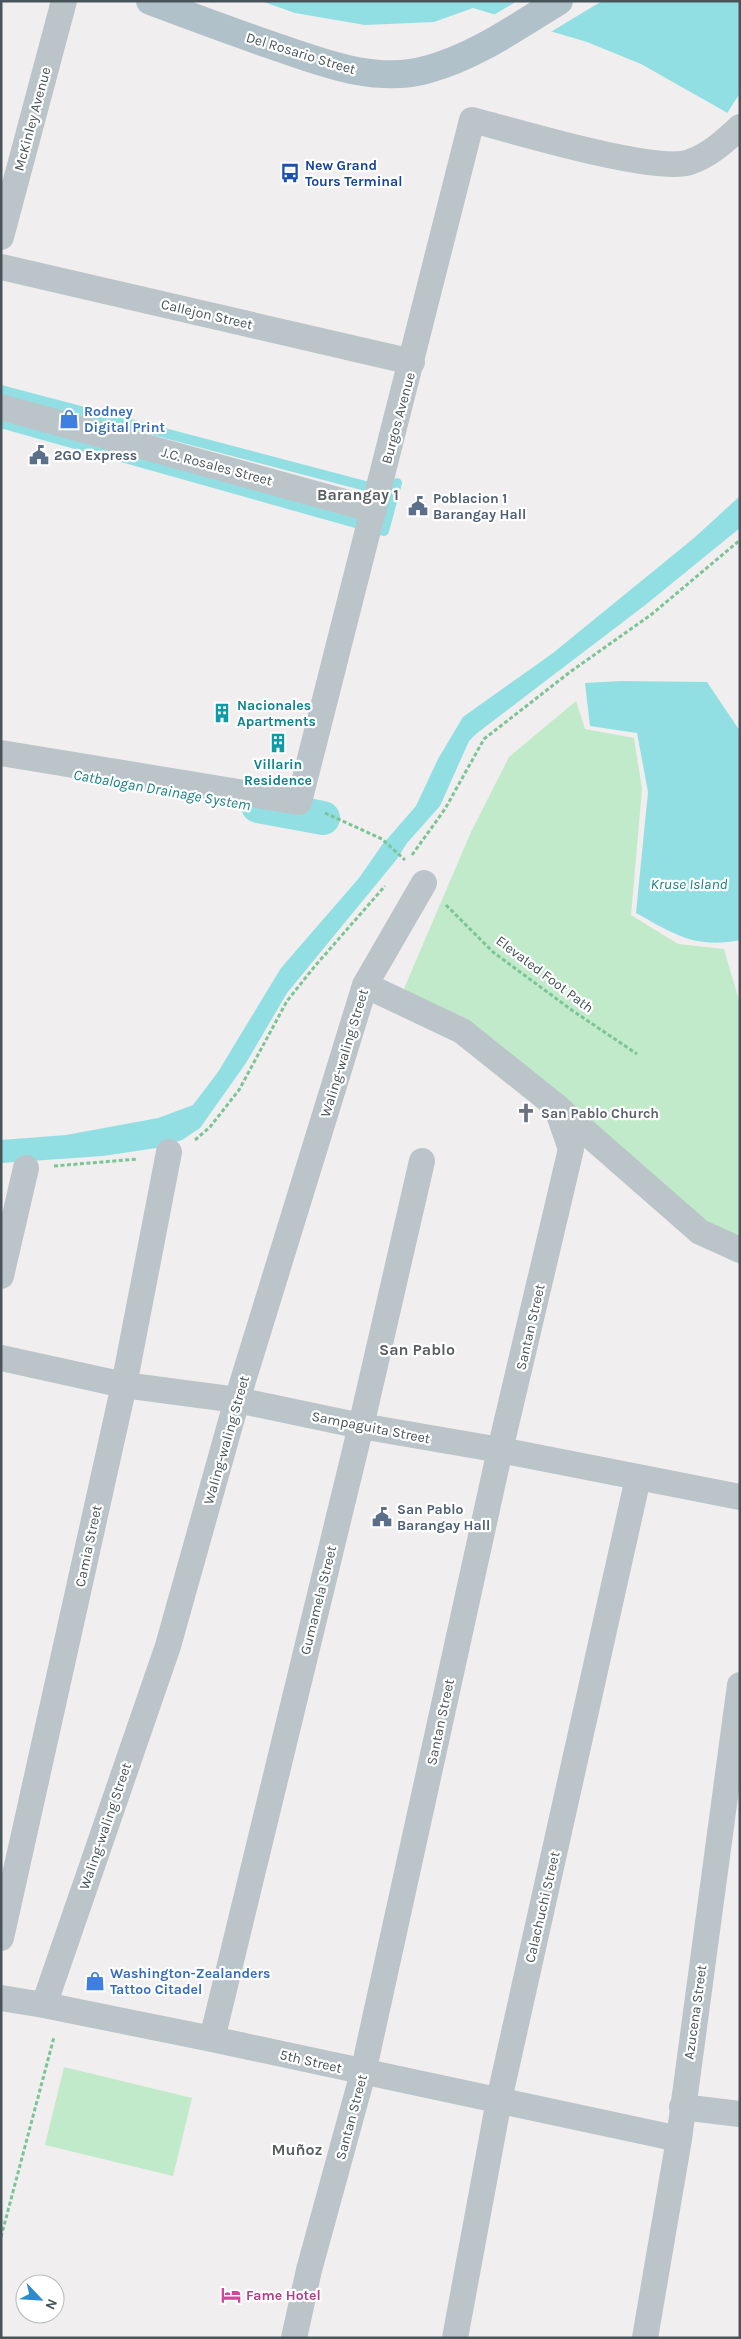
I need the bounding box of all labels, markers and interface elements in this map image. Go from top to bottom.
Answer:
street label: Del Rosario Street [244,29,358,78]
street label: McKinley Avenue [10,65,55,173]
place label: New Grand Tours Terminal [305,157,403,190]
bus stop icon: New Grand Tours Terminal [279,162,301,184]
street label: Callejon Street [159,296,254,333]
street label: Burgos Avenue [378,370,419,466]
place label: Rodney Digital Print [84,403,165,436]
shop icon: Rodney Digital Print [58,408,80,430]
public building icon: 2GO Express [28,444,50,466]
street label: J.C. Rosales Street [160,444,274,489]
place label: 2GO Express [54,447,137,464]
district label: Barangay 1 [317,485,399,504]
place label: Poblacion 1 Barangay Hall [433,490,526,523]
public building icon: Poblacion 1 Barangay Hall [407,495,429,517]
place label: Nacionales Apartments [237,697,316,730]
building icon: Nacionales Apartments [211,702,233,724]
building icon: Villarin Residence [267,732,289,754]
place label: Villarin Residence [244,756,312,789]
water label: Catbalogan Drainage System [72,766,252,814]
water label: Kruse Island [650,875,728,893]
street label: Elevated Foot Path [493,932,597,1017]
street label: Waling-waling Street [317,987,372,1119]
church icon: San Pablo Church [515,1102,537,1124]
place label: San Pablo Church [541,1105,659,1122]
street label: Santan Street [512,1282,549,1372]
district label: San Pablo [379,1340,455,1359]
street label: Waling-waling Street [200,1374,253,1506]
street label: Sampaguita Street [310,1408,432,1447]
place label: San Pablo Barangay Hall [397,1501,490,1534]
street label: Camia Street [72,1504,105,1588]
public building icon: San Pablo Barangay Hall [371,1506,393,1528]
street label: Gumamela Street [297,1544,340,1656]
street label: Santan Street [423,1677,458,1767]
street label: Waling-waling Street [76,1760,135,1892]
street label: Calachuchi Street [521,1850,564,1964]
street label: Azucena Street [680,1964,711,2061]
place label: Washington-Zealanders Tattoo Citadel [110,1965,270,1998]
shop icon: Washington-Zealanders Tattoo Citadel [84,1970,106,1992]
street label: 5th Street [278,2046,344,2077]
street label: Santan Street [332,2073,371,2162]
district label: Muñoz [272,2140,323,2159]
north arrow [15,2274,65,2324]
hotel icon: Fame Hotel [220,2284,242,2306]
place label: Fame Hotel [246,2287,321,2304]
text: N [42,2296,61,2312]

